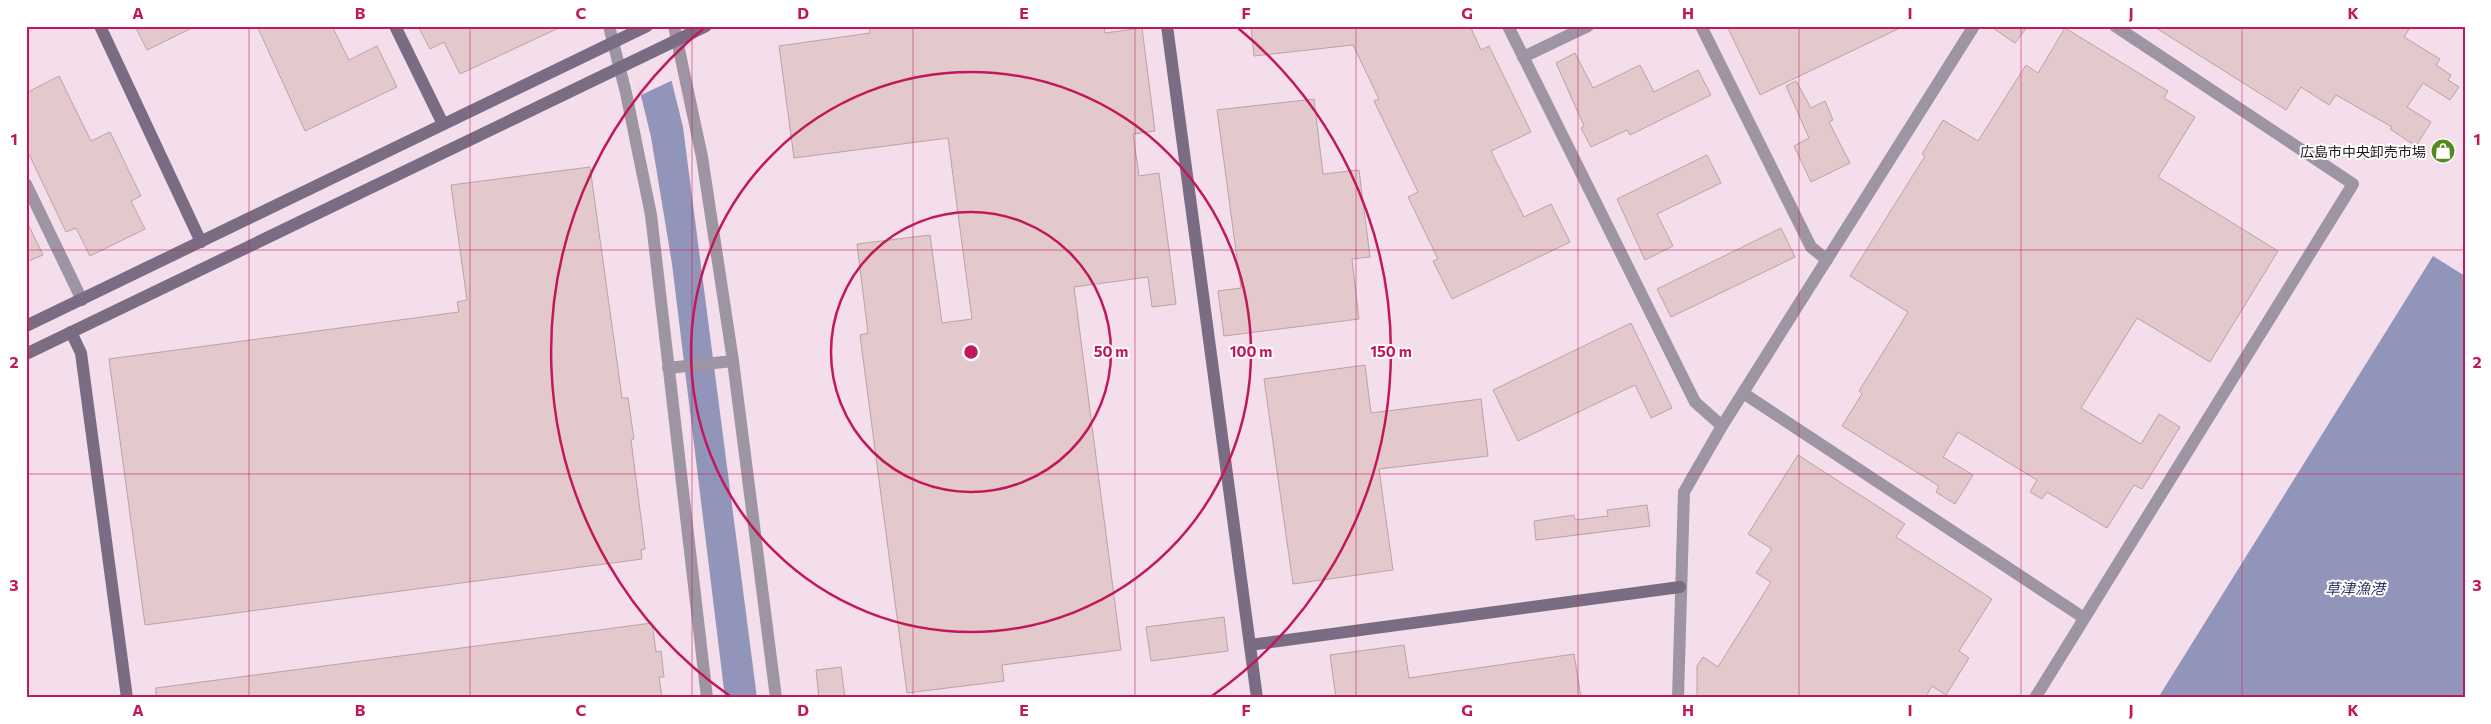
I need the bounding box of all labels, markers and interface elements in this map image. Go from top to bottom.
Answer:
text: A [132,3,144,22]
text: B [355,3,366,22]
text: C [576,3,587,22]
text: D [797,3,809,22]
text: E [1019,3,1029,22]
text: F [1241,3,1251,22]
text: G [1461,3,1473,22]
text: H [1682,3,1694,22]
text: I [1907,3,1913,22]
text: J [2128,3,2134,22]
text: K [2347,3,2359,22]
text: 1 [10,129,18,148]
text: 1 [2473,129,2481,148]
shop icon: 広島市中央卸売市場 [2430,138,2456,164]
place label: 広島市中央卸売市場 [2300,143,2426,160]
text: 50 m [1094,342,1128,360]
text: 100 m [1230,342,1272,360]
text: 150 m [1370,342,1412,360]
centre of rings [962,343,980,361]
text: 2 [9,352,19,371]
text: 2 [2472,352,2482,371]
text: 3 [9,575,19,594]
text: 3 [2472,575,2482,594]
water label: 草津漁港 [2325,579,2387,597]
text: A [132,700,144,719]
text: B [355,700,366,719]
text: C [576,700,587,719]
text: D [797,700,809,719]
text: E [1019,700,1029,719]
text: F [1241,700,1251,719]
text: G [1461,700,1473,719]
text: H [1682,700,1694,719]
text: I [1907,700,1913,719]
text: J [2128,700,2134,719]
text: K [2347,700,2359,719]

